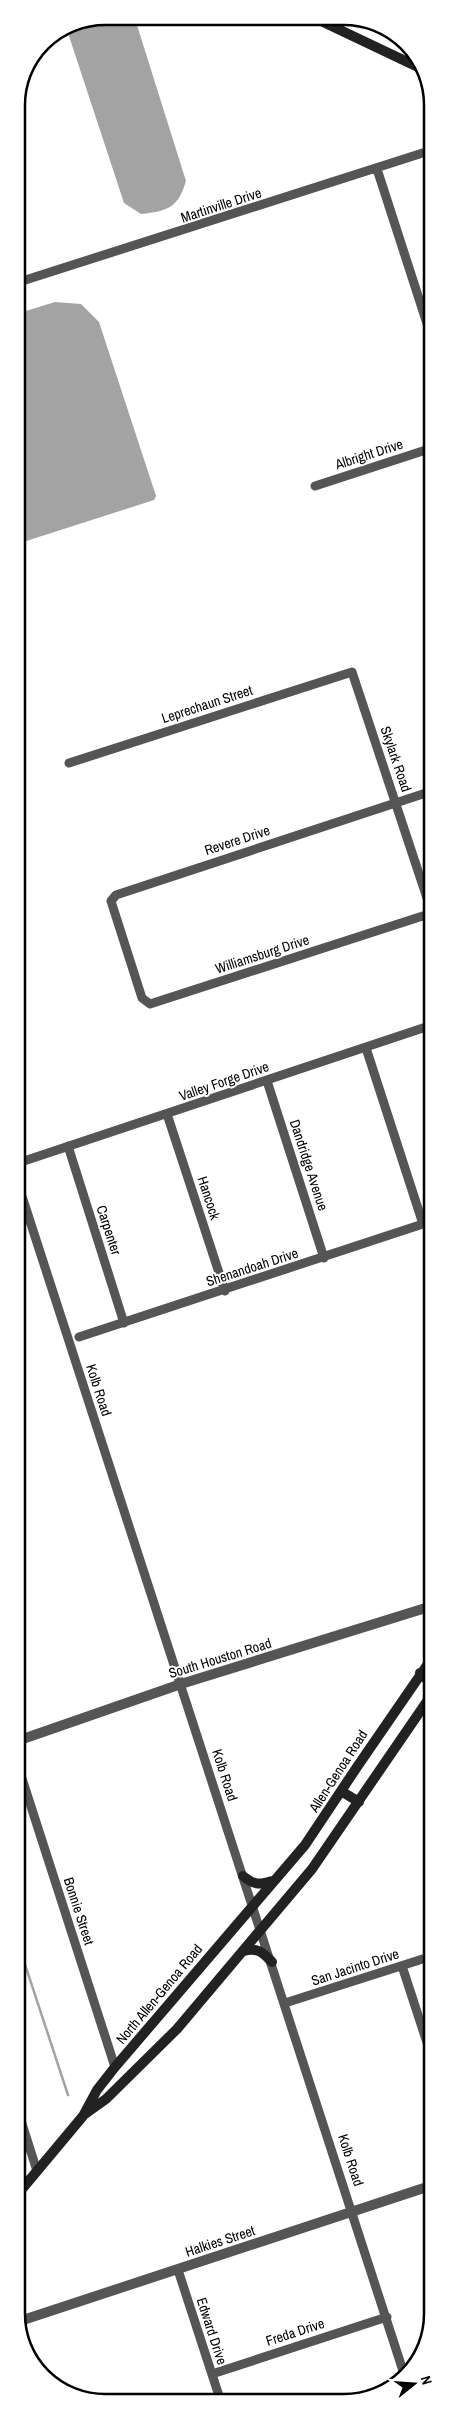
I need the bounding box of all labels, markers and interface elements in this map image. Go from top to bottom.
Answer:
street label: Martinville Drive [178,184,264,226]
street label: Albright Drive [332,435,405,474]
street label: Leprechaun Street [159,681,255,727]
street label: Skylark Road [376,724,416,794]
street label: Revere Drive [202,821,272,859]
street label: Williamsburg Drive [213,930,311,978]
street label: Valley Forge Drive [177,1057,271,1105]
street label: Dandridge Avenue [286,1117,332,1213]
street label: Hancock [194,1174,225,1222]
street label: Carpenter [93,1203,126,1257]
street label: Shenandoah Drive [204,1244,300,1290]
street label: Kolb Road [82,1362,116,1418]
street label: South Houston Road [166,1634,274,1682]
street label: Allen-Genoa Road [304,1726,371,1816]
street label: Kolb Road [208,1747,242,1803]
street label: Bonnie Street [60,1875,98,1947]
street label: North Allen-Genoa Road [112,1940,206,2048]
street label: San Jacinto Drive [309,1944,401,1990]
street label: Kolb Road [334,2132,368,2188]
street label: Halkies Street [183,2221,257,2261]
street label: Edward Drive [193,2295,231,2367]
street label: Freda Drive [263,2314,327,2350]
north arrow [389,2359,439,2409]
text: N [417,2374,436,2387]

